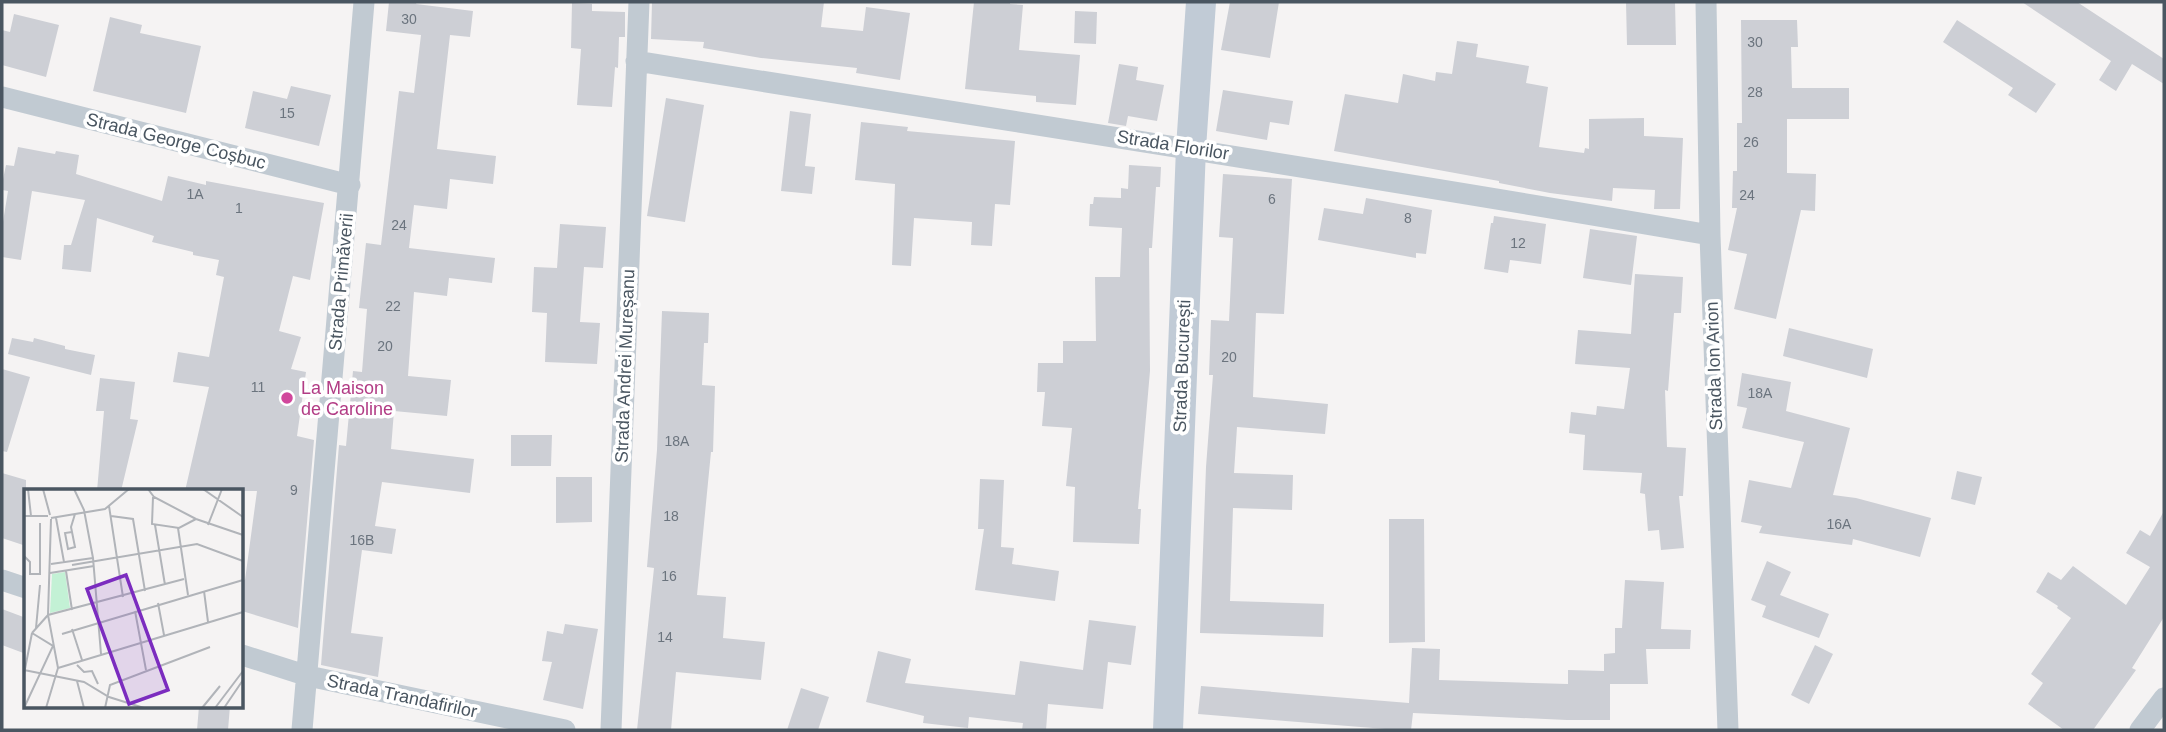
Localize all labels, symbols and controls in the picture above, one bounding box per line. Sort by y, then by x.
house number: 30 [401,11,417,27]
house number: 30 [1747,34,1763,50]
house number: 28 [1747,84,1763,100]
house number: 15 [279,105,295,121]
street label: Strada George Coșbuc [84,109,268,173]
street label: Strada Florilor [1116,126,1230,164]
house number: 26 [1743,134,1759,150]
house number: 1A [186,186,204,202]
house number: 24 [1739,187,1755,203]
house number: 6 [1268,191,1276,207]
house number: 1 [235,200,243,216]
house number: 8 [1404,210,1412,226]
street label: Strada Primăverii [325,212,357,352]
house number: 24 [391,217,407,233]
house number: 12 [1510,235,1526,251]
street label: Strada Andrei Mureșanu [612,269,638,463]
house number: 22 [385,298,401,314]
street label: Strada București [1170,299,1194,433]
street label: Strada Ion Arion [1702,301,1726,431]
house number: 20 [377,338,393,354]
house number: 20 [1221,349,1237,365]
place label: La Maison de Caroline [301,378,393,419]
house number: 11 [251,379,265,395]
house number: 18A [1748,385,1773,401]
marker: La Maison de Caroline [279,390,295,406]
house number: 18A [665,433,690,449]
house number: 9 [290,482,298,498]
inset map [24,489,243,708]
house number: 18 [663,508,679,524]
house number: 16A [1827,516,1852,532]
house number: 16B [350,532,374,548]
house number: 16 [661,568,677,584]
house number: 14 [657,629,673,645]
street label: Strada Trandafirilor [325,670,479,722]

